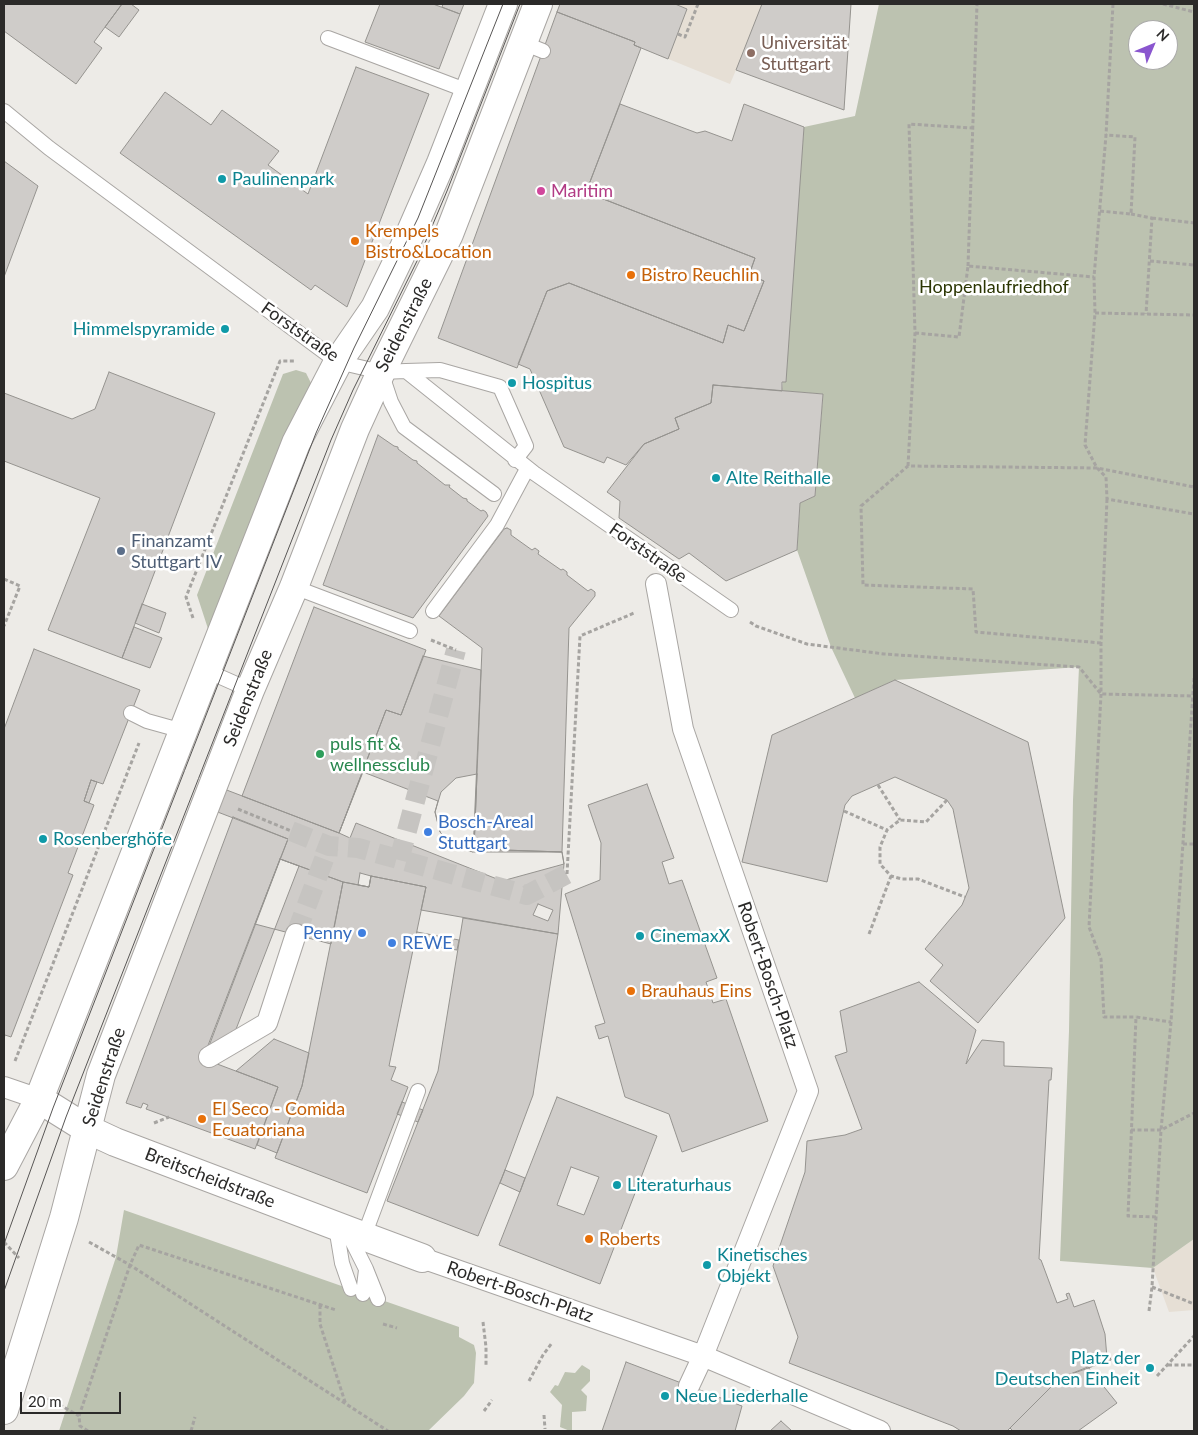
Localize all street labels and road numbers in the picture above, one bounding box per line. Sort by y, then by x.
street label: Seidenstraße [371,274,437,376]
street label: Forststraße [257,297,343,367]
street label: Forststraße [605,518,691,588]
street label: Seidenstraße [219,646,277,750]
street label: Robert-Bosch-Platz [733,899,803,1051]
street label: Seidenstraße [78,1025,130,1129]
street label: Breitscheidstraße [142,1143,278,1213]
street label: Robert-Bosch-Platz [444,1257,596,1327]

